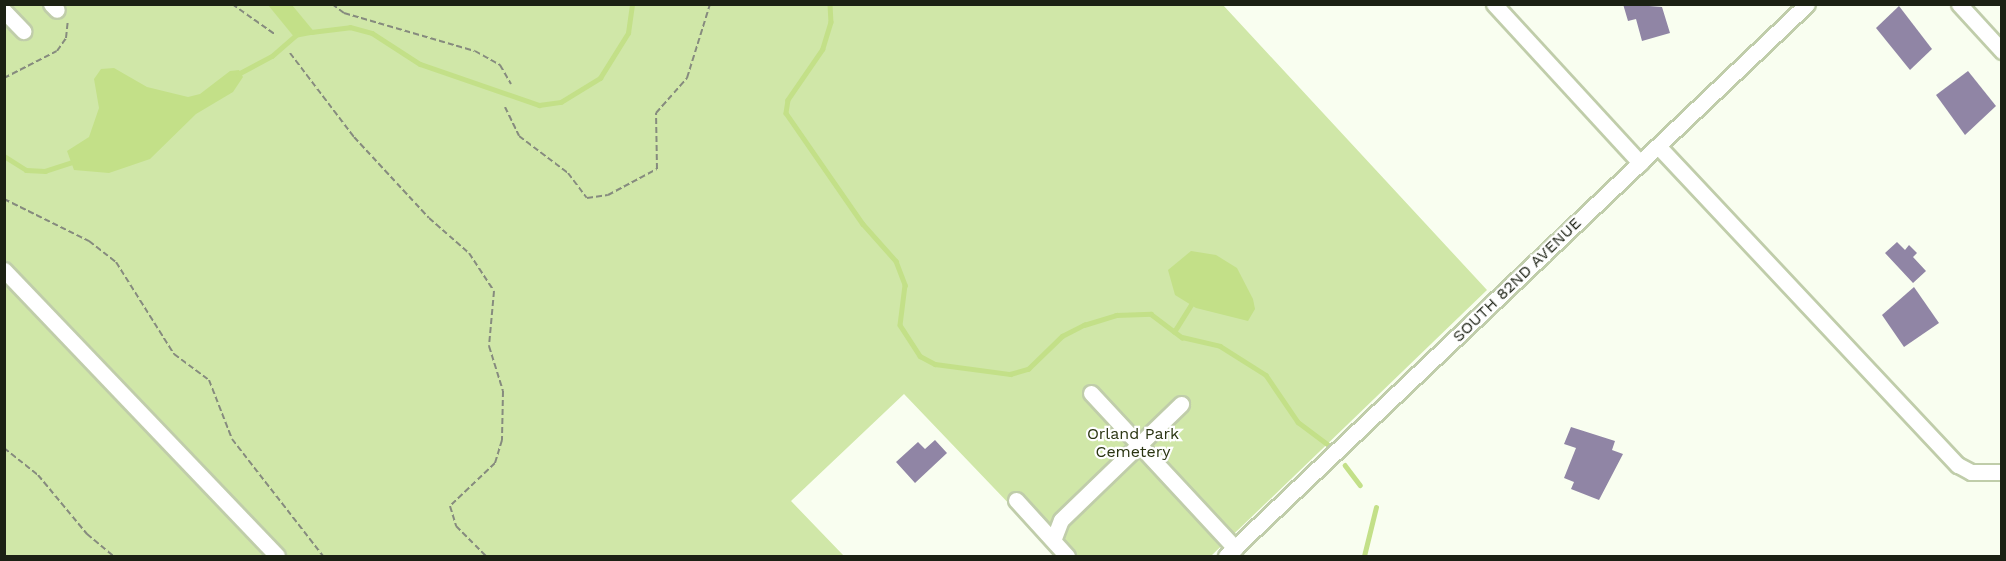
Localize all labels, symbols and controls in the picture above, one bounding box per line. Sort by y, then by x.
street label: SOUTH 82ND AVENUE [1449,213,1585,347]
park label: Orland Park Cemetery [1087,424,1179,462]

